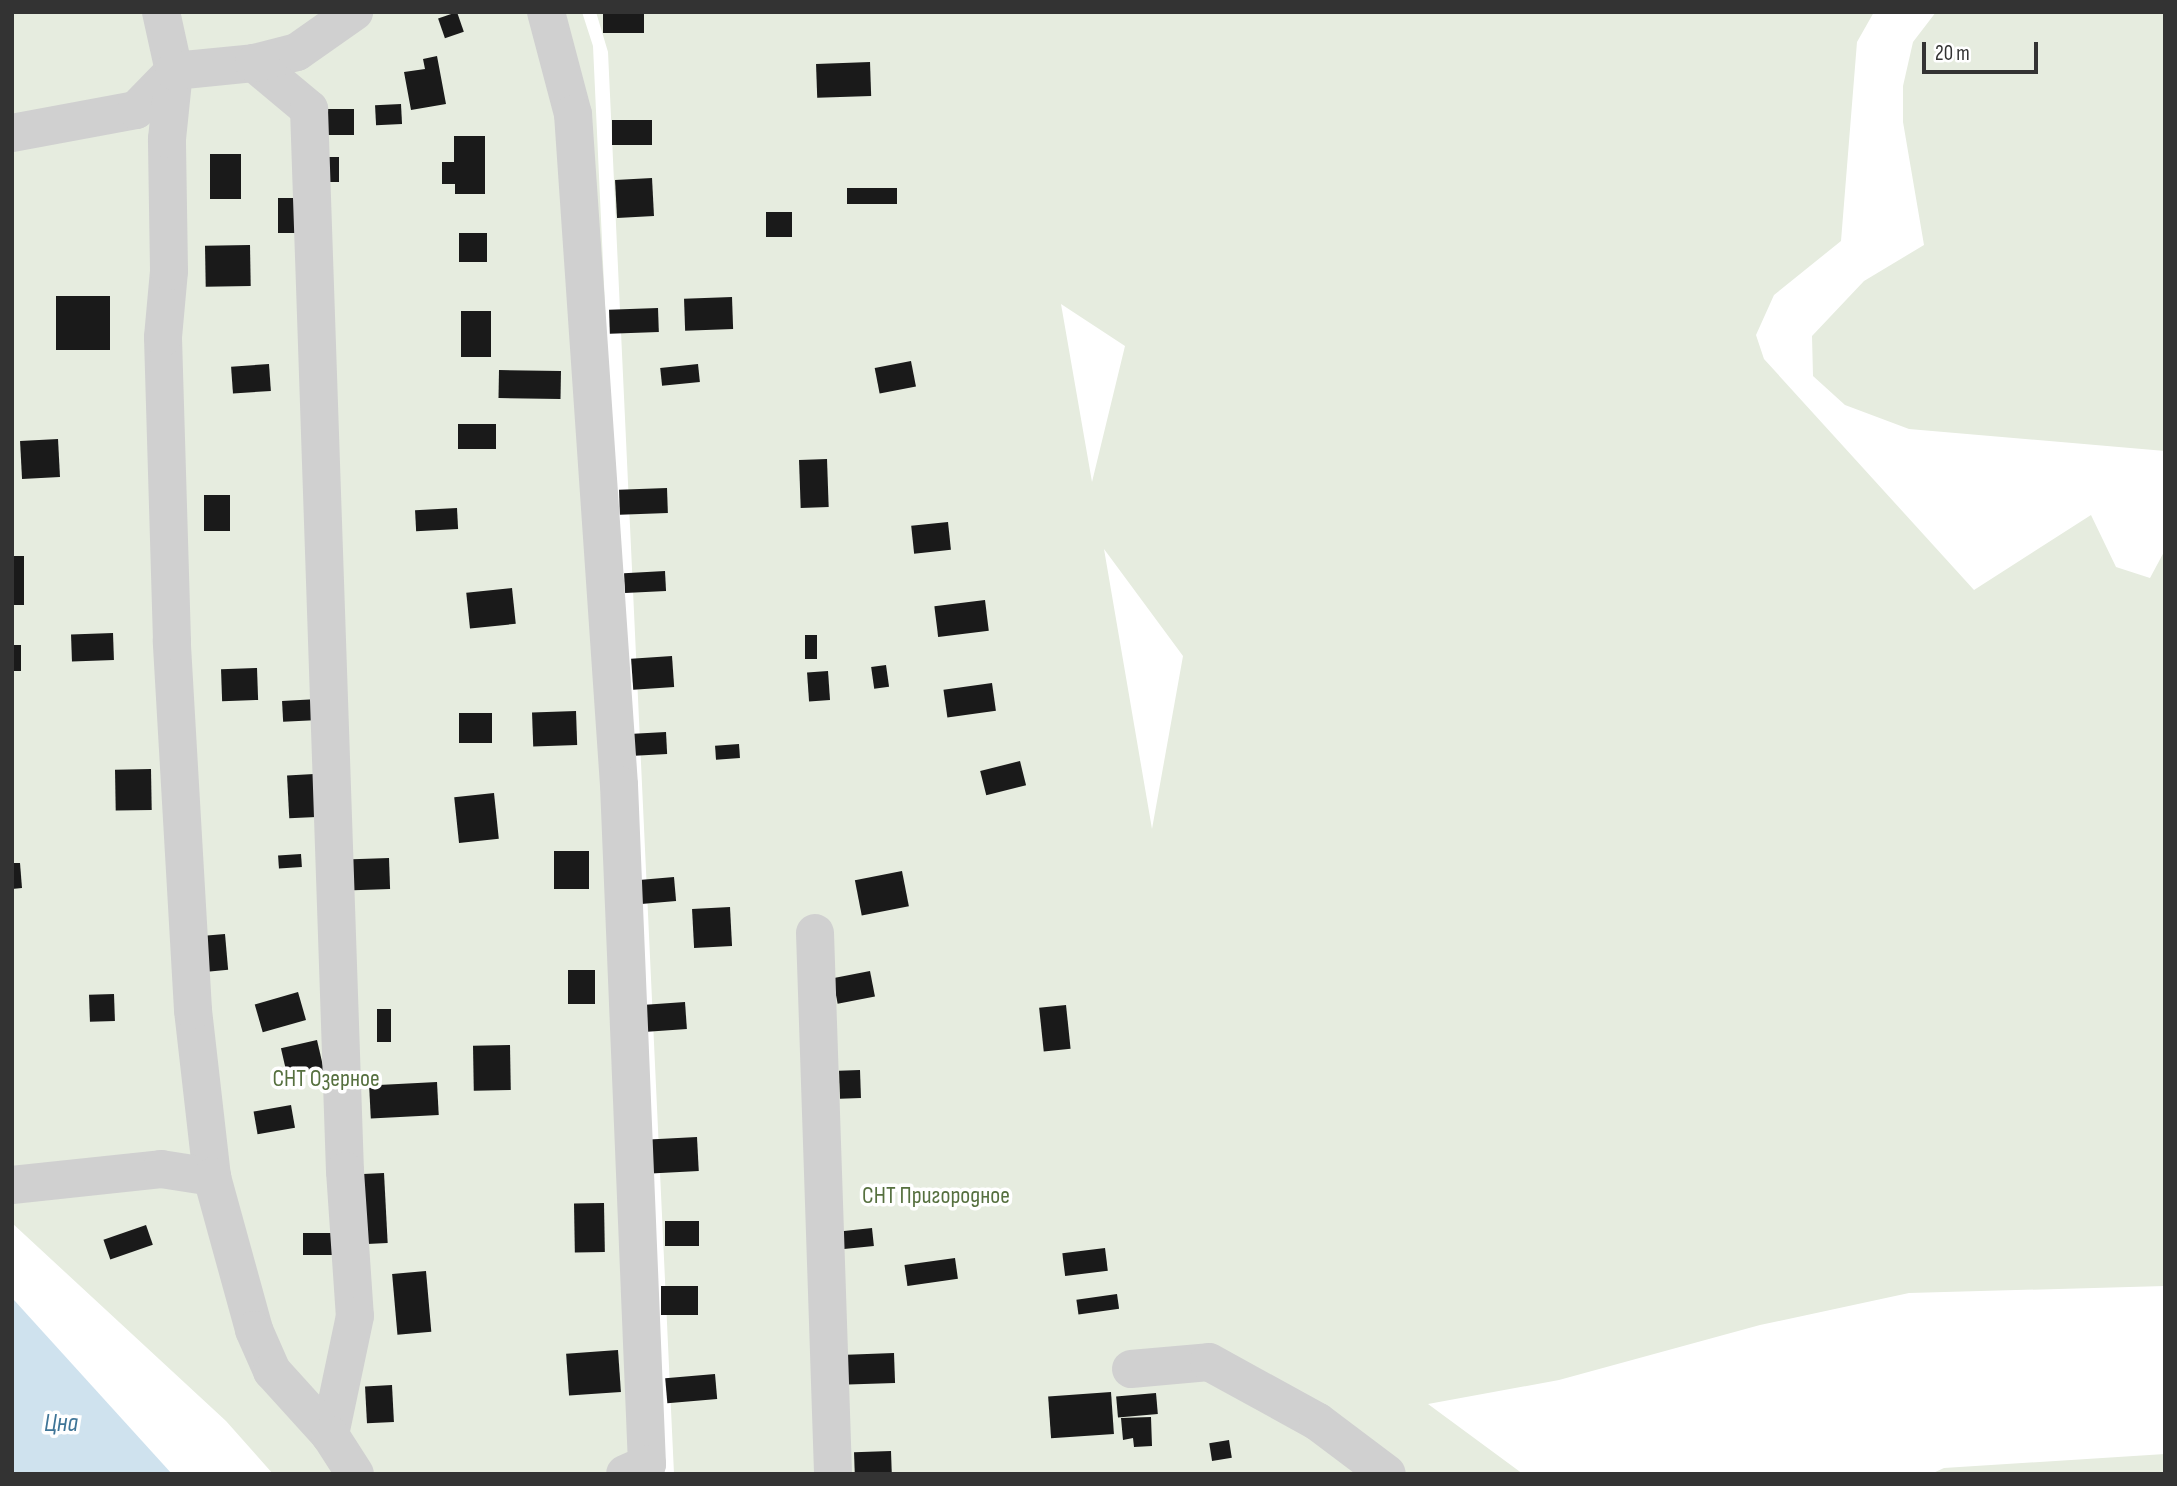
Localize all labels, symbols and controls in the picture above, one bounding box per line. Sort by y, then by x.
scale bar [1925,28,2040,72]
text: 20 m [1935,41,1970,66]
park label: СНТ Озерное [272,1065,380,1093]
park label: СНТ Пригородное [862,1182,1010,1210]
water label: Цна [44,1408,78,1440]

